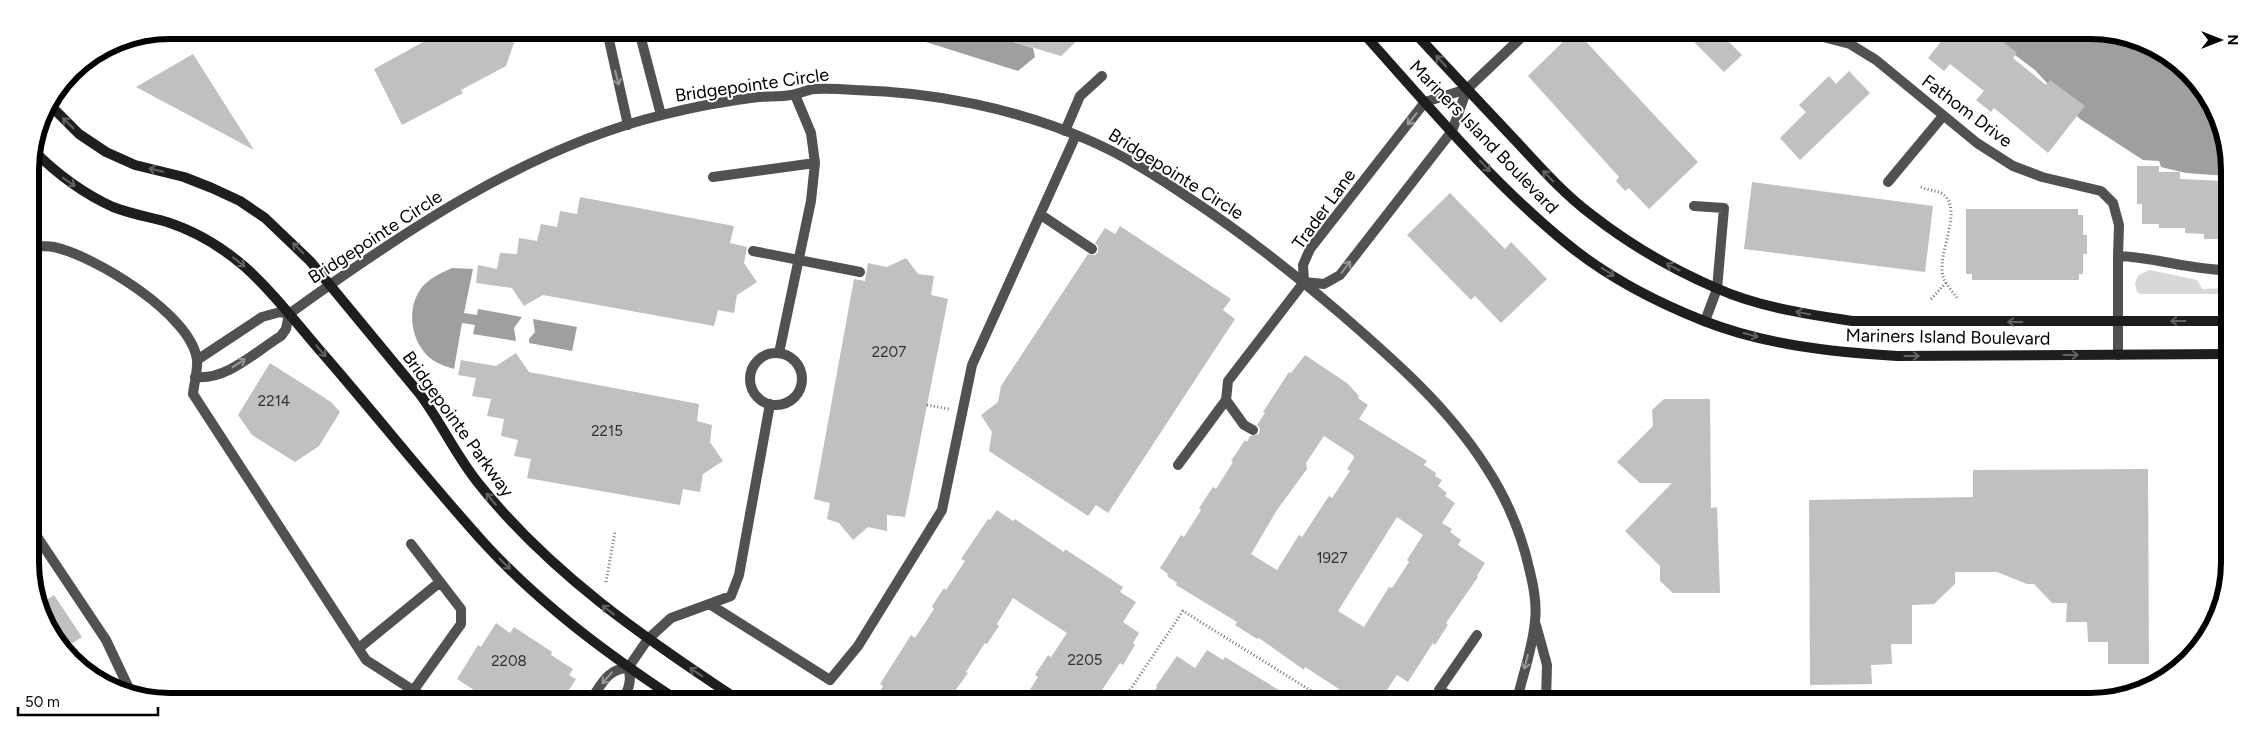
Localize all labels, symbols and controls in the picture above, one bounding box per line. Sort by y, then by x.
north arrow [2195,15,2245,65]
text: N [2224,35,2241,45]
one-way arrow [1435,55,1447,68]
street label: Mariners Island Boulevard [1405,56,1563,218]
street label: Bridgepointe Circle [674,63,831,107]
one-way arrow [613,70,622,86]
street label: Fathom Drive [1917,70,2017,152]
one-way arrow [1406,113,1417,126]
one-way arrow [61,117,74,129]
street label: Bridgepointe Circle [1104,124,1248,225]
one-way arrow [1479,160,1492,172]
one-way arrow [149,165,165,174]
street label: Trader Lane [1288,165,1361,253]
one-way arrow [1542,169,1554,182]
one-way arrow [62,177,76,187]
street label: Bridgepointe Circle [304,185,446,289]
one-way arrow [292,242,304,254]
one-way arrow [232,257,245,268]
one-way arrow [1341,261,1352,274]
one-way arrow [1666,262,1681,271]
one-way arrow [1601,267,1615,277]
one-way arrow [1796,308,1812,318]
one-way arrow [2170,316,2186,326]
one-way arrow [2008,317,2024,327]
street label: Mariners Island Boulevard [1845,324,2051,350]
one-way arrow [1743,331,1759,340]
house number: 2207 [872,343,906,361]
one-way arrow [315,345,327,358]
street label: Bridgepointe Parkway [398,347,519,502]
one-way arrow [2062,350,2079,360]
one-way arrow [1904,351,1920,361]
one-way arrow [232,358,246,368]
house number: 2214 [258,392,290,410]
house number: 2215 [591,422,623,440]
one-way arrow [485,492,496,505]
house number: 1927 [1316,549,1348,567]
one-way arrow [499,558,511,571]
one-way arrow [602,605,615,616]
house number: 2205 [1067,651,1103,669]
house number: 2208 [491,652,527,670]
one-way arrow [1521,653,1530,669]
one-way arrow [690,667,704,677]
one-way arrow [601,671,612,684]
scale bar [18,684,158,716]
text: 50 m [25,693,60,711]

